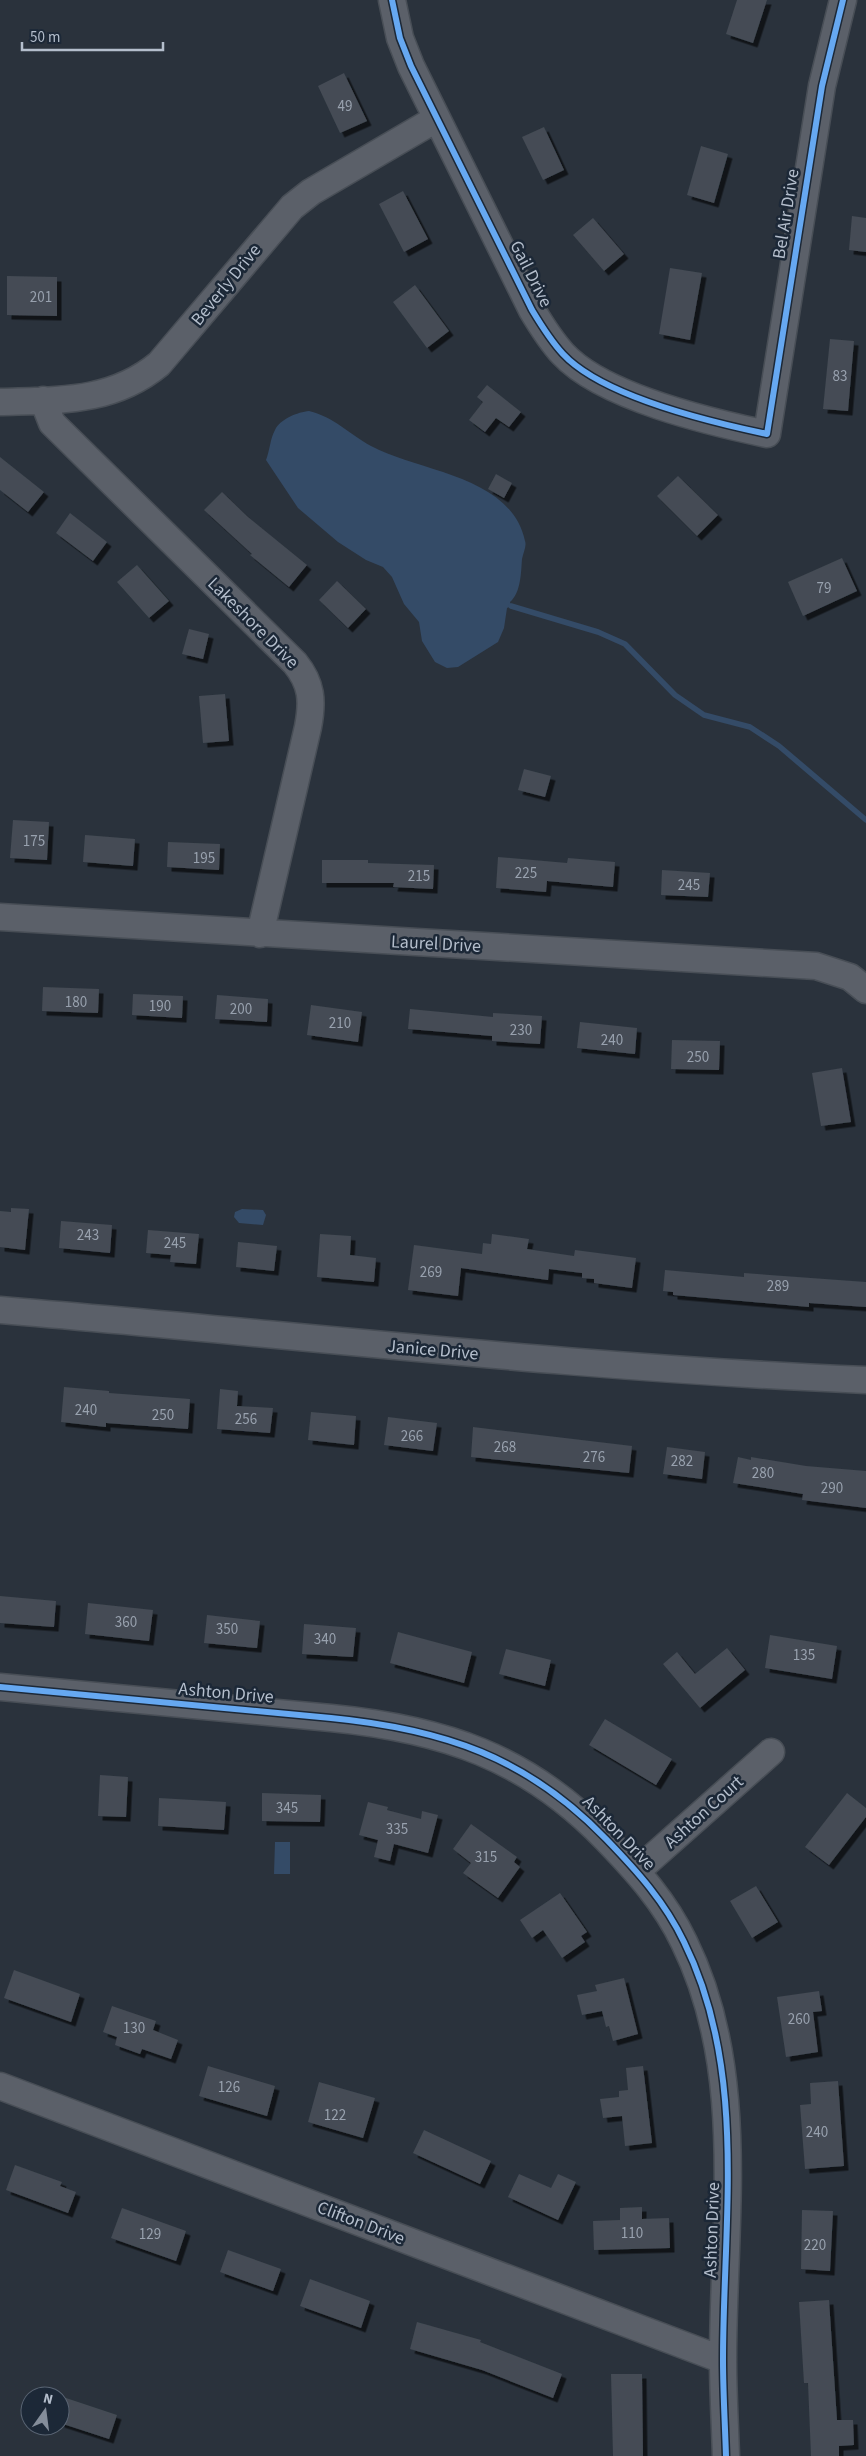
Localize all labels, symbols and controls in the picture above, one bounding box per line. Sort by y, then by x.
scale bar [22,20,164,52]
text: 50 m [30,27,60,48]
house number: 49 [338,96,352,117]
street label: Bel Air Drive [767,167,805,261]
street label: Gail Drive [504,236,558,312]
street label: Beverly Drive [185,239,267,331]
house number: 201 [30,287,52,308]
house number: 83 [833,366,847,387]
street label: Lakeshore Drive [202,572,304,674]
house number: 79 [817,578,831,599]
house number: 175 [23,831,45,852]
house number: 195 [193,848,215,869]
house number: 225 [515,863,537,884]
house number: 215 [408,866,430,887]
house number: 245 [678,875,700,896]
street label: Laurel Drive [391,929,482,959]
house number: 180 [65,992,87,1013]
house number: 190 [149,996,171,1017]
house number: 200 [230,999,252,1020]
house number: 210 [329,1013,351,1034]
house number: 230 [510,1020,532,1041]
house number: 240 [601,1030,623,1051]
house number: 250 [687,1047,709,1068]
house number: 243 [77,1225,99,1246]
house number: 245 [164,1233,186,1254]
house number: 269 [420,1262,442,1283]
house number: 289 [767,1276,789,1297]
street label: Janice Drive [386,1334,480,1366]
house number: 240 [75,1400,97,1421]
house number: 250 [152,1405,174,1426]
house number: 256 [235,1409,257,1430]
house number: 266 [401,1426,423,1447]
house number: 268 [494,1437,516,1458]
house number: 276 [583,1447,605,1468]
house number: 282 [671,1451,693,1472]
house number: 280 [752,1463,774,1484]
house number: 290 [821,1478,843,1499]
house number: 360 [115,1612,137,1633]
house number: 350 [216,1619,238,1640]
house number: 340 [314,1629,336,1650]
house number: 135 [793,1645,815,1666]
street label: Ashton Drive [177,1676,275,1710]
street label: Ashton Court [659,1770,749,1854]
street label: Ashton Drive [577,1790,661,1876]
house number: 345 [276,1798,298,1819]
house number: 335 [386,1819,408,1840]
house number: 315 [475,1847,497,1868]
house number: 260 [788,2009,810,2030]
house number: 130 [123,2018,145,2039]
house number: 126 [218,2077,240,2098]
house number: 122 [324,2105,346,2126]
house number: 240 [806,2122,828,2143]
street label: Ashton Drive [698,2182,726,2278]
street label: Clifton Drive [314,2195,408,2251]
house number: 110 [621,2223,643,2244]
house number: 129 [139,2224,161,2245]
house number: 220 [804,2235,826,2256]
north arrow [20,2386,70,2436]
text: N [41,2389,55,2410]

